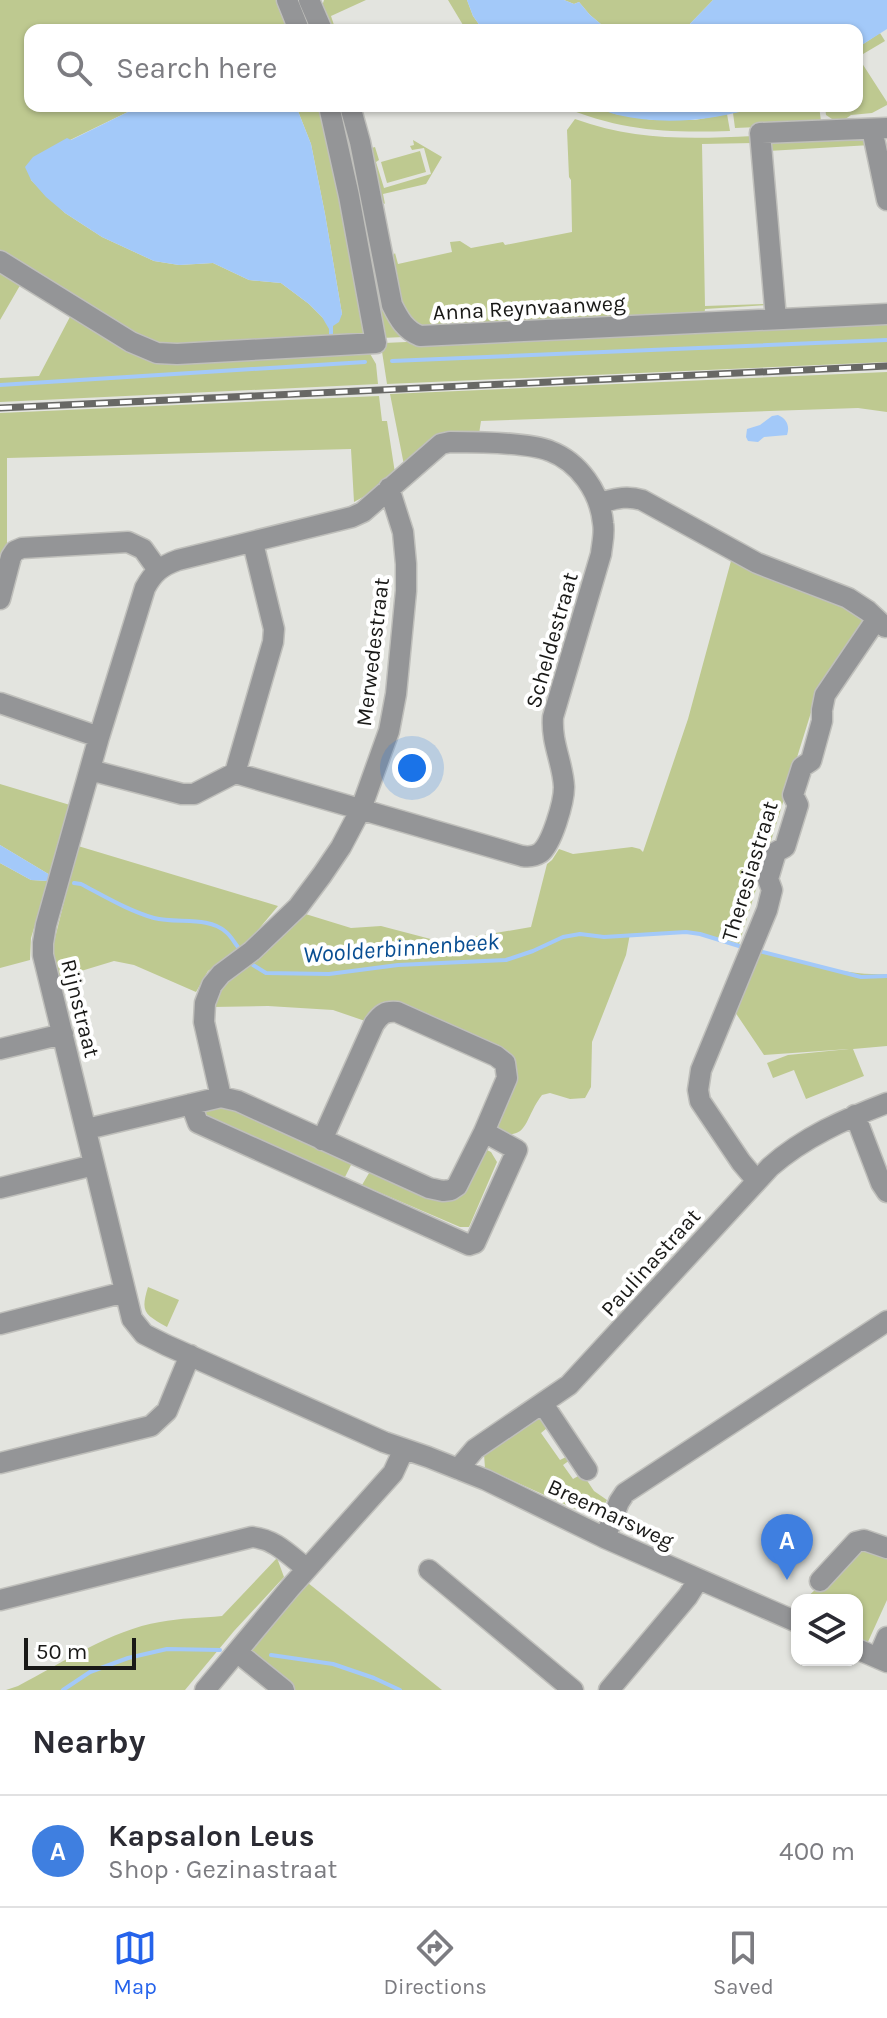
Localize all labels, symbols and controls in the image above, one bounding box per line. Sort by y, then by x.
search box [24,24,863,112]
icon: search [52,46,96,90]
text: Search here [116,50,277,86]
street label: Anna Reynvaanweg [432,290,627,326]
street label: Scheldestraat [520,569,584,711]
street label: Merwedestraat [351,576,395,728]
your location [392,748,432,788]
street label: Theresiastraat [716,798,784,945]
water label: Woolderbinnenbeek [302,927,501,969]
street label: Rijnstraat [55,956,105,1060]
street label: Paulinastraat [596,1203,706,1322]
street label: Breemarsweg [543,1473,678,1555]
pin: A [761,1514,813,1580]
map controls [791,1594,863,1666]
button: layers [791,1594,863,1666]
scale bar [24,1634,136,1670]
text: 50 m [36,1639,87,1665]
text: Nearby [32,1722,146,1762]
text: Kapsalon Leus [108,1818,315,1854]
text: A [50,1836,66,1867]
text: 400 m [779,1836,855,1867]
text: Shop · Gezinastraat [108,1854,337,1885]
tab: Map [113,1926,157,2000]
tab: Directions [383,1926,487,2000]
tab: Saved [713,1926,774,2000]

